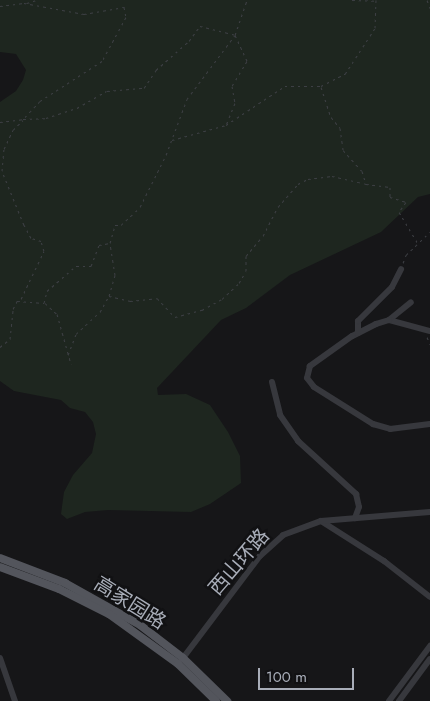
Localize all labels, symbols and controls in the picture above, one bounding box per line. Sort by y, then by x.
street label: 西山环路 [204,524,274,600]
street label: 高家园路 [90,572,170,634]
scale bar [260,658,356,690]
text: 100 m [266,666,307,688]

